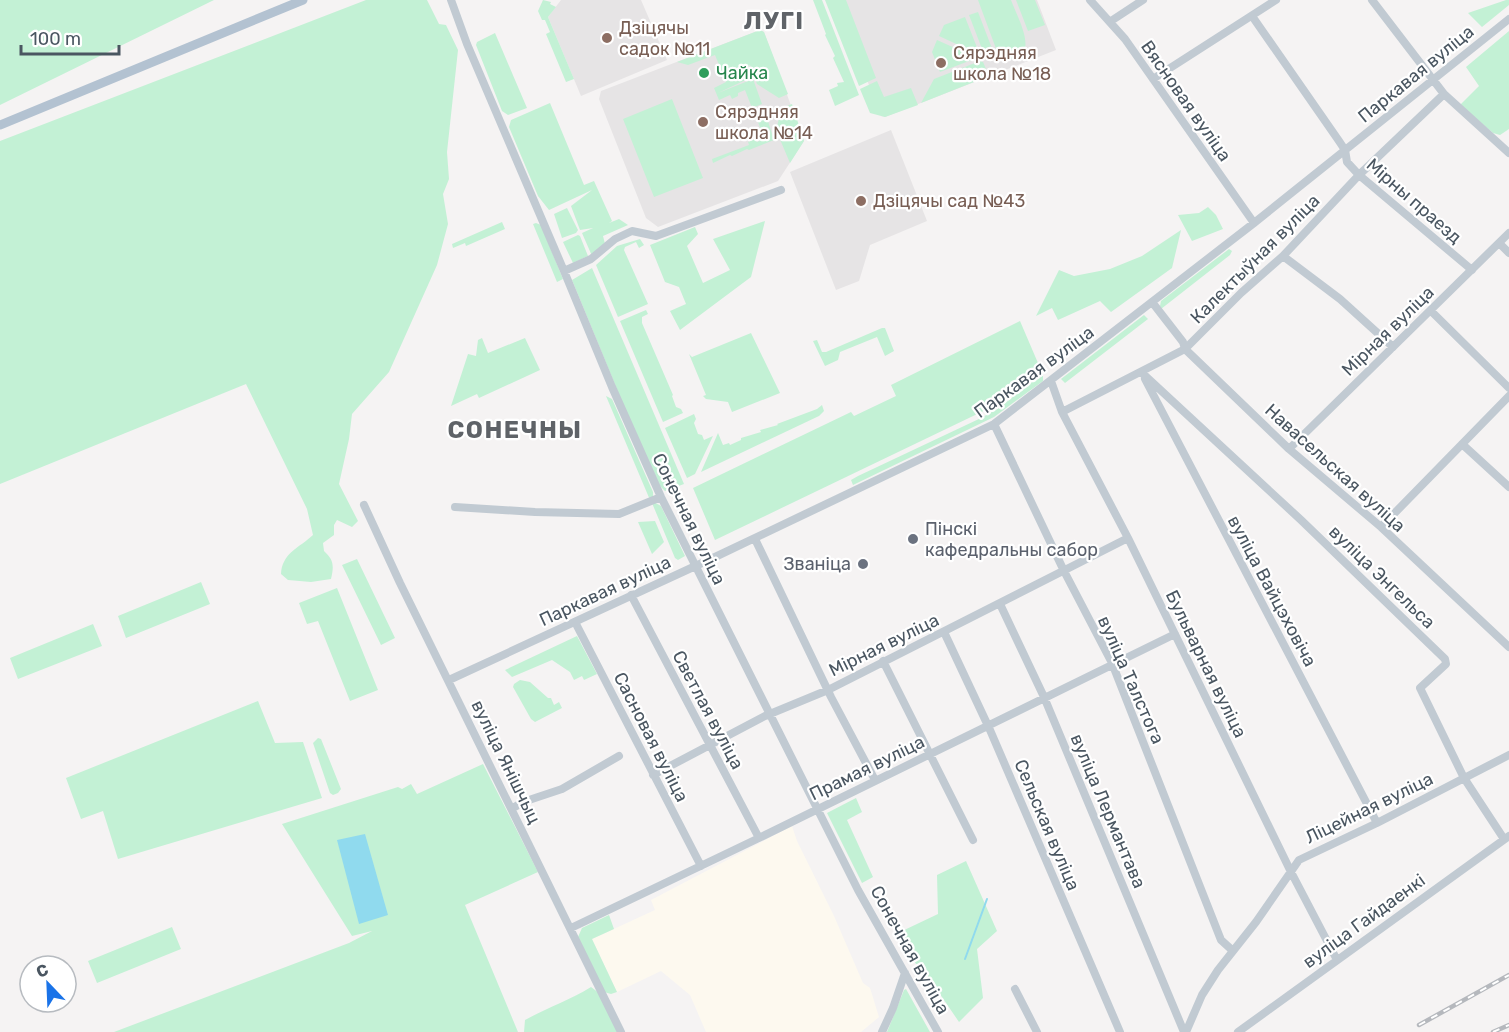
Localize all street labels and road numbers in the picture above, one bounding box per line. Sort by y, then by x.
street label: Паркавая вуліца [1354,21,1478,127]
street label: Вясновая вуліца [1136,36,1236,166]
street label: Мірны праезд [1362,154,1466,248]
street label: Калектыўная вуліца [1186,190,1324,328]
street label: Мірная вуліца [1337,281,1439,381]
street label: Паркавая вуліца [970,321,1098,423]
street label: Навасельская вуліца [1260,399,1410,537]
street label: Сонечная вуліца [648,450,730,588]
street label: вуліца Вайцэховіча [1223,512,1321,670]
street label: вуліца Энгельса [1324,521,1440,633]
street label: Паркавая вуліца [536,551,674,631]
street label: Бульварная вуліца [1161,587,1251,741]
street label: Мірная вуліца [825,609,943,681]
street label: вуліца Талстога [1093,613,1169,747]
street label: Светлая вуліца [667,647,749,773]
street label: Сасновая вуліца [609,668,693,806]
street label: вуліца Янішчыц [467,697,545,827]
street label: Прамая вуліца [806,731,928,805]
street label: вуліца Лермантава [1066,731,1150,891]
street label: Сельская вуліца [1009,756,1085,894]
street label: Ліцейная вуліца [1301,768,1437,848]
street label: вуліца Гайдаенкі [1299,869,1429,973]
street label: Сонечная вуліца [866,882,954,1018]

